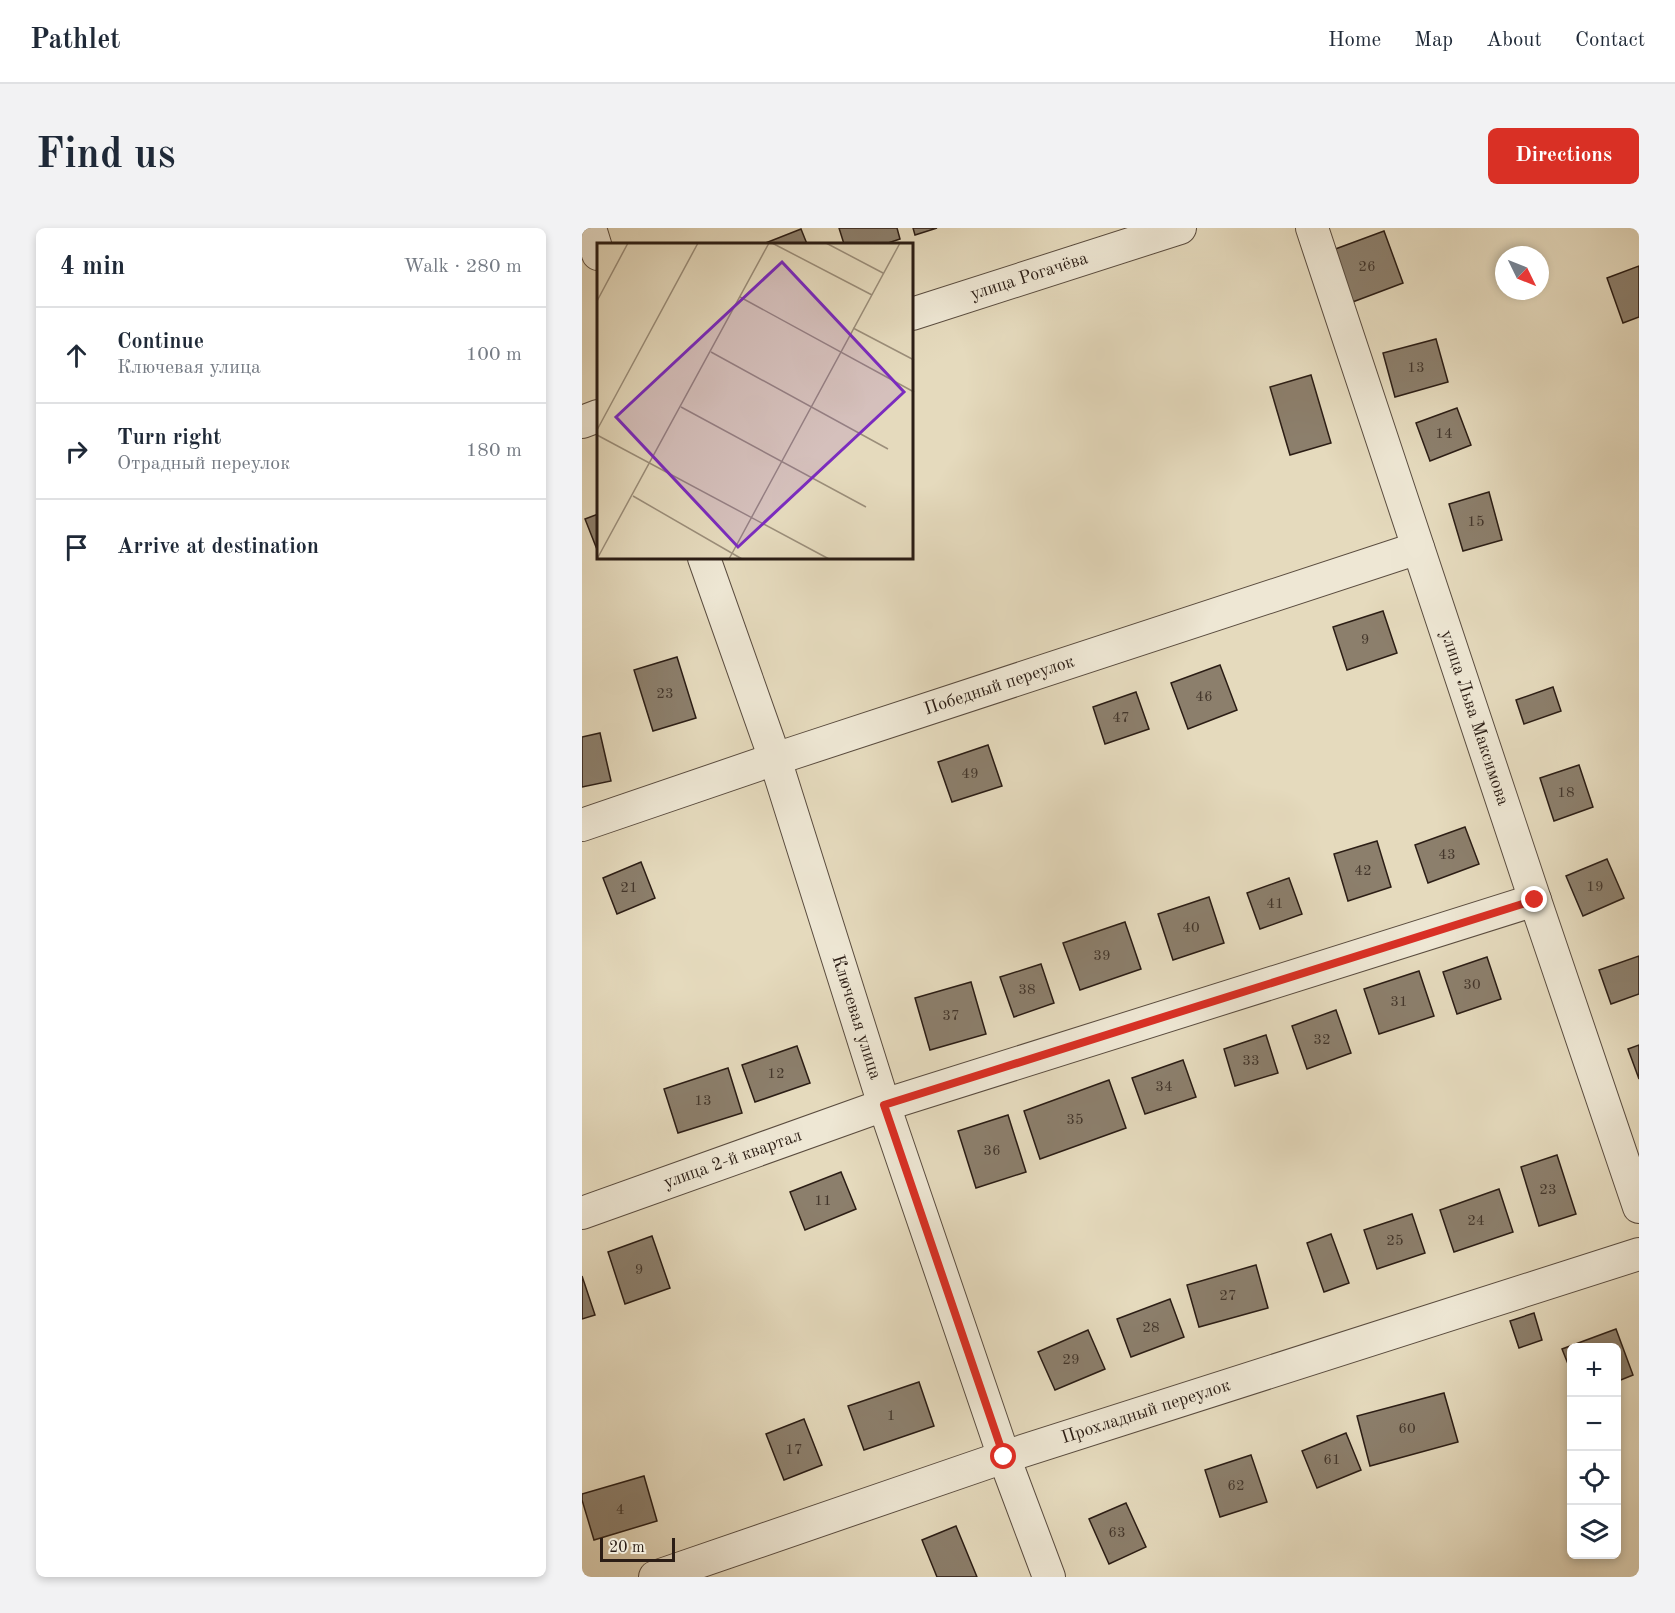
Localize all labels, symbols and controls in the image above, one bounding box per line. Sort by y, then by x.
text: Pathlet [30,27,121,55]
text: Home [1328,30,1381,51]
text: Map [1414,30,1453,51]
text: About [1486,30,1542,51]
text: Contact [1575,30,1645,51]
button: Directions [1488,128,1639,184]
text: Find us [36,135,175,177]
inset map [597,243,914,560]
north arrow [1495,246,1549,300]
street label: улица Рогачёва [968,249,1090,304]
text: 4 min [60,254,125,280]
text: Walk · 280 m [403,257,522,277]
house number: 26 [1358,260,1376,275]
text: Continue [117,331,204,353]
icon: ahead [60,339,93,372]
text: 100 m [466,345,522,365]
text: Ключевая улица [117,358,261,378]
house number: 13 [1407,361,1425,376]
text: Turn right [117,427,221,449]
house number: 14 [1435,427,1453,442]
icon: right [60,435,93,468]
text: 180 m [466,441,522,461]
text: Отрадный переулок [117,454,290,474]
house number: 15 [1467,515,1485,530]
icon: arrive [60,531,93,564]
text: Arrive at destination [117,536,319,558]
street label: улица Льва Максимова [1437,628,1512,808]
house number: 9 [1361,633,1369,648]
street label: Победный переулок [922,652,1077,718]
house number: 23 [656,687,674,702]
house number: 46 [1195,690,1213,705]
house number: 47 [1112,711,1130,726]
house number: 49 [961,767,979,782]
house number: 18 [1557,786,1575,801]
house number: 43 [1438,848,1456,863]
house number: 42 [1354,864,1372,879]
house number: 19 [1586,880,1604,895]
house number: 21 [620,881,638,896]
route end [1521,886,1547,912]
house number: 41 [1266,897,1284,912]
house number: 40 [1182,921,1200,936]
house number: 39 [1093,949,1111,964]
street label: Ключевая улица [828,953,884,1082]
house number: 30 [1463,978,1481,993]
house number: 38 [1018,983,1036,998]
house number: 31 [1390,995,1408,1010]
house number: 37 [942,1009,960,1024]
house number: 32 [1313,1033,1331,1048]
house number: 33 [1242,1054,1260,1069]
house number: 12 [767,1067,785,1082]
house number: 34 [1155,1080,1173,1095]
house number: 13 [694,1094,712,1109]
house number: 35 [1066,1113,1084,1128]
street label: улица 2-й квартал [661,1126,804,1192]
house number: 36 [983,1144,1001,1159]
house number: 23 [1539,1183,1557,1198]
house number: 11 [814,1194,832,1209]
house number: 24 [1467,1214,1485,1229]
house number: 25 [1386,1234,1404,1249]
house number: 9 [635,1263,643,1278]
house number: 27 [1219,1289,1237,1304]
house number: 28 [1142,1321,1160,1336]
map controls [1567,1343,1621,1559]
button: + [1567,1343,1621,1397]
house number: 29 [1062,1353,1080,1368]
street label: Прохладный переулок [1059,1376,1232,1447]
button: − [1567,1397,1621,1451]
house number: 1 [887,1409,895,1424]
house number: 60 [1398,1422,1416,1437]
house number: 17 [785,1443,803,1458]
route start [990,1443,1016,1469]
button: locate [1567,1451,1621,1505]
house number: 61 [1323,1453,1341,1468]
house number: 62 [1227,1479,1245,1494]
house number: 4 [616,1503,624,1518]
button: layers [1567,1505,1621,1559]
house number: 63 [1108,1526,1126,1541]
scale bar [600,1535,675,1562]
text: 20 m [609,1540,645,1556]

